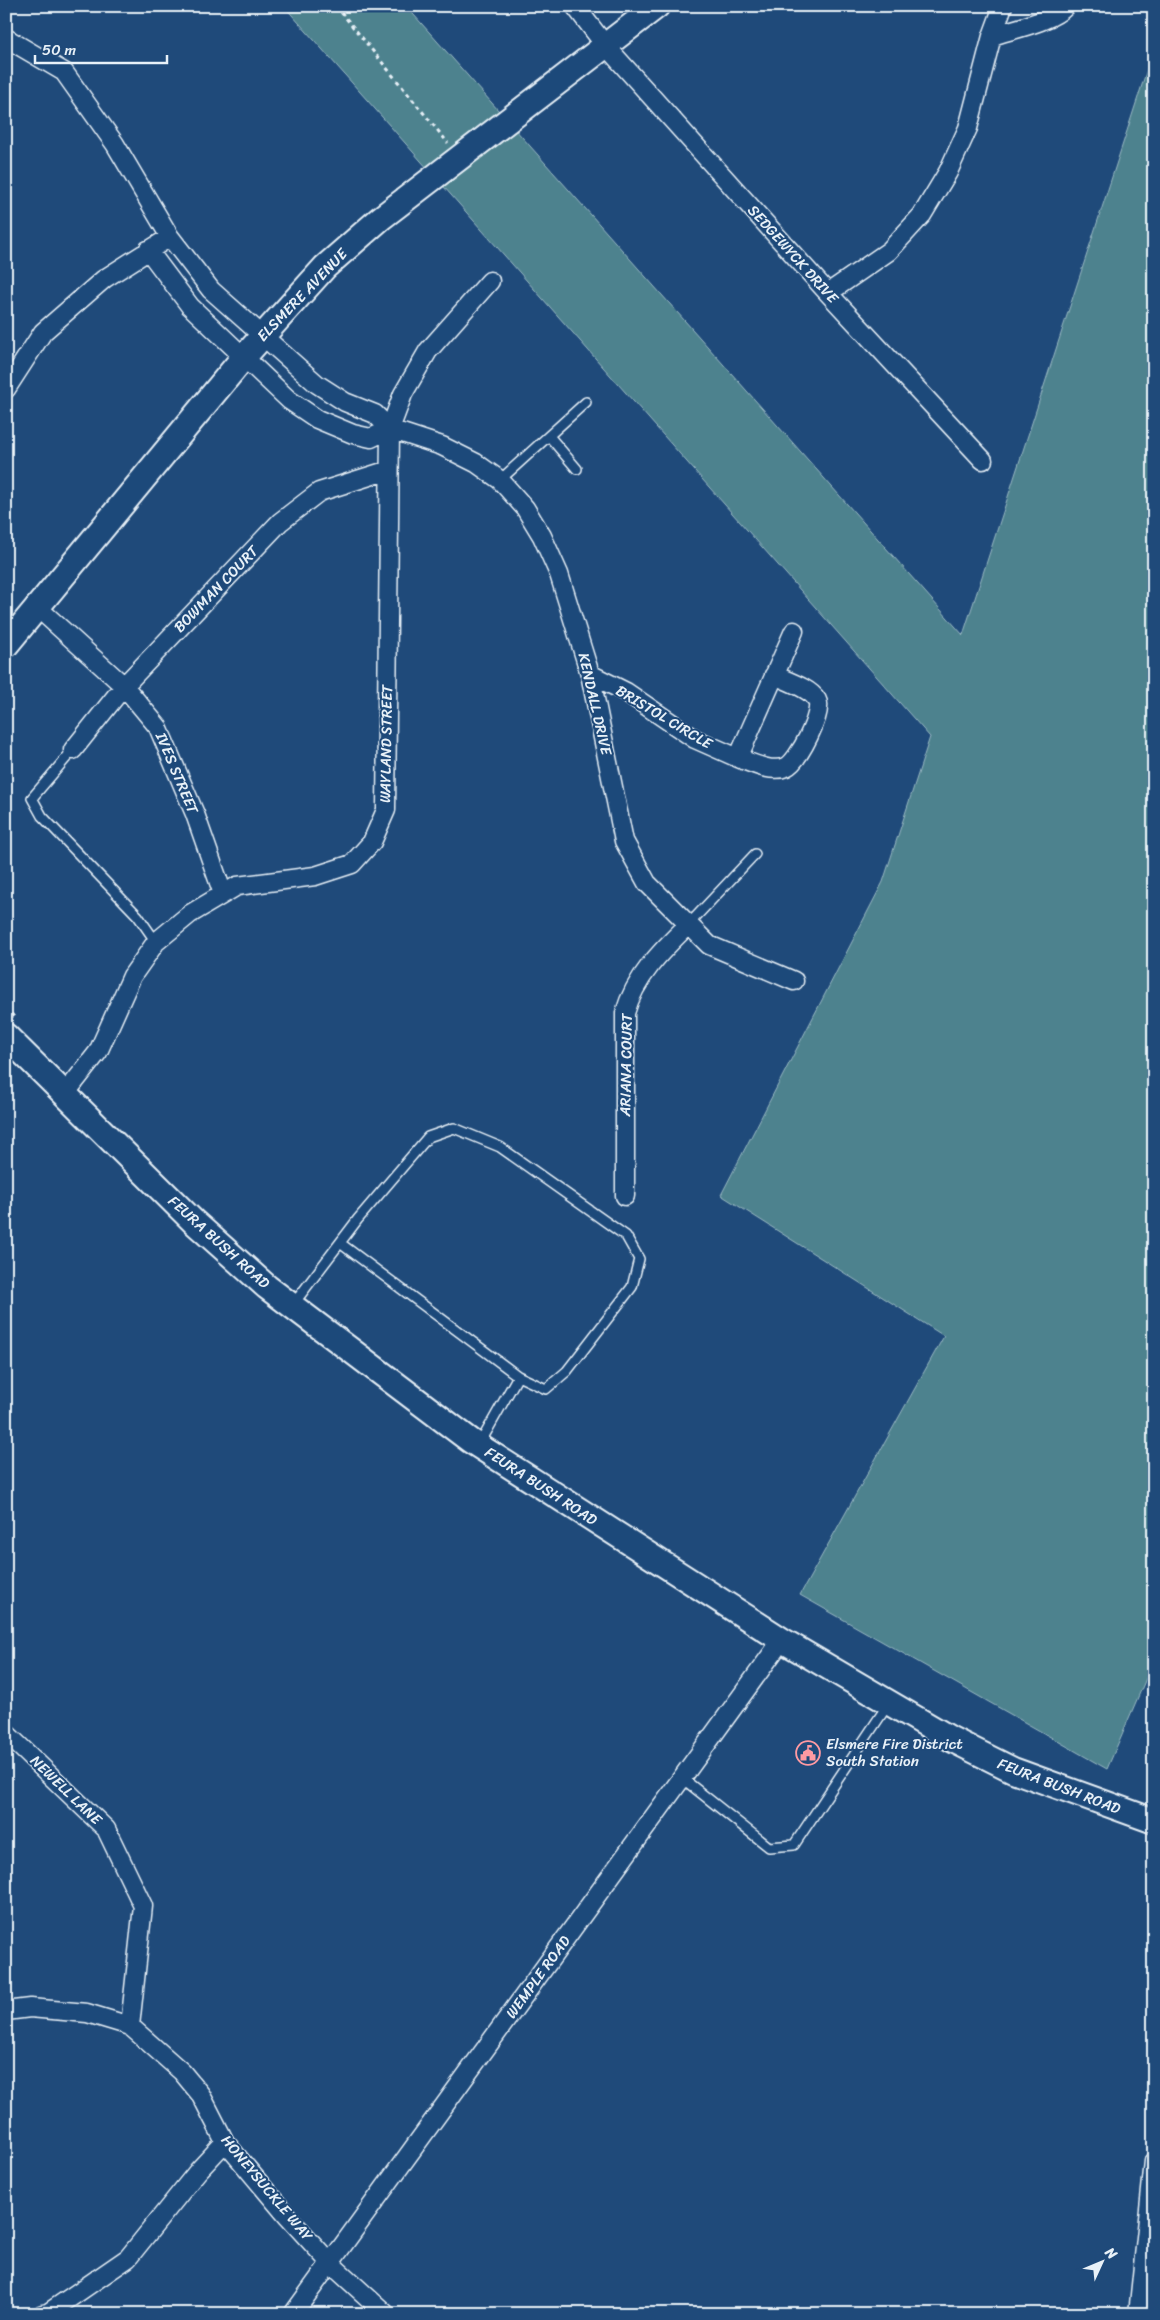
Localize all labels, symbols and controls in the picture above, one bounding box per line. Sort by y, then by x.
scale bar [35,32,168,64]
text: 50 m [42,37,77,63]
street label: SEDGEWYCK DRIVE [741,198,846,311]
street label: ELSMERE AVENUE [250,241,355,348]
street label: BOWMAN COURT [167,538,266,639]
street label: KENDALL DRIVE [571,650,620,759]
street label: BRISTOL CIRCLE [611,678,719,757]
street label: WAYLAND STREET [372,683,400,803]
street label: IVES STREET [148,727,206,819]
street label: ARIANA COURT [612,1012,640,1118]
street label: FEURA BUSH ROAD [162,1189,276,1295]
street label: FEURA BUSH ROAD [479,1440,603,1532]
place label: Elsmere Fire District South Station [826,1731,963,1774]
public building icon: Elsmere Fire District South Station [795,1740,821,1766]
street label: NEWELL LANE [24,1749,109,1833]
street label: FEURA BUSH ROAD [994,1751,1124,1821]
street label: WEMPLE ROAD [499,1930,577,2024]
street label: HONEYSUCKLE WAY [214,2129,320,2248]
north arrow [1078,2238,1128,2288]
text: N [1098,2240,1124,2266]

